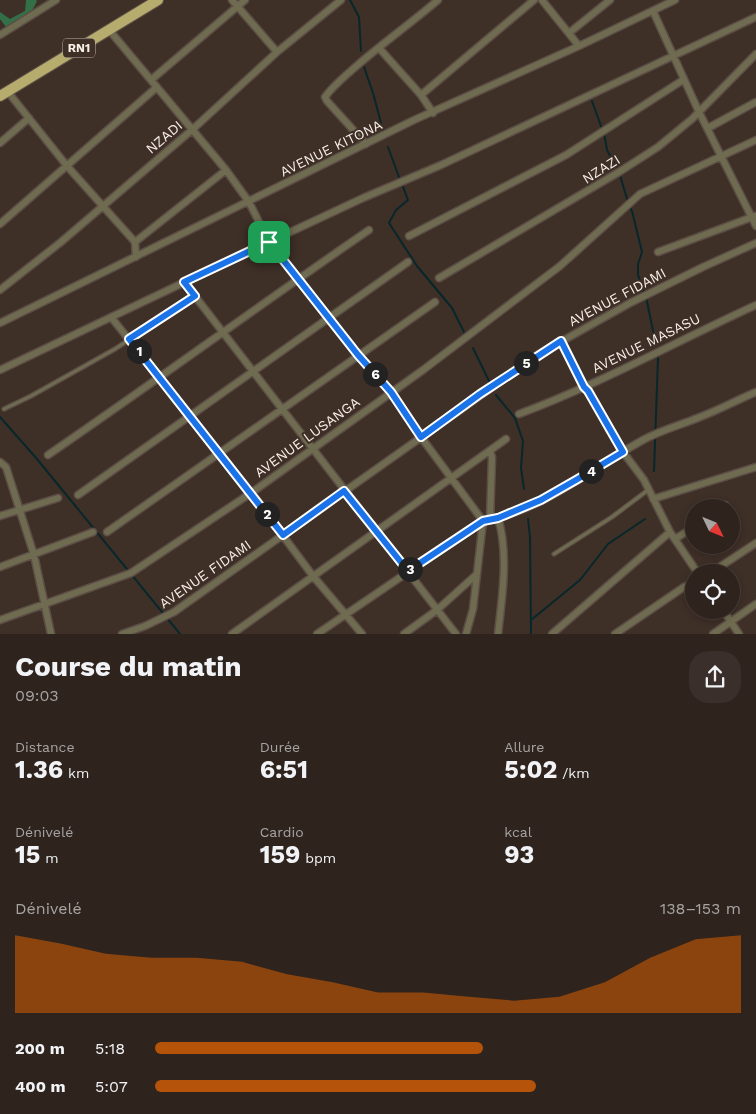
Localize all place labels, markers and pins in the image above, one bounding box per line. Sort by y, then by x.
pin [248,221,290,263]
pin: 1 [126,338,152,364]
pin: 5 [514,350,538,376]
pin: 6 [362,362,388,386]
pin: 4 [578,458,604,484]
pin: 2 [254,502,280,526]
pin: 3 [398,556,422,582]

